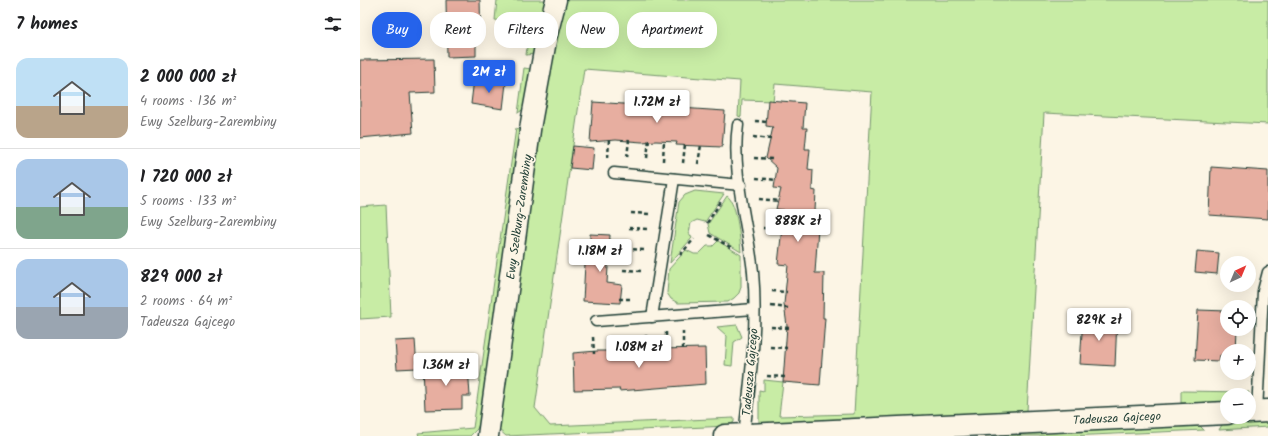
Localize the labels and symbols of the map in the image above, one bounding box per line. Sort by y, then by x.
pin: 2M zł [461,60,517,94]
pin: 1.72M zł [616,90,698,124]
street label: Ewy Szelburg-Zarembiny [501,153,538,281]
pin: 888K zł [761,209,835,243]
pin: 1.18M zł [559,239,641,273]
north arrow [1220,256,1256,292]
pin: 829K zł [1062,308,1136,342]
street label: Tadeusza Gajcego [737,327,764,417]
pin: 1.08M zł [598,335,680,369]
pin: 1.36M zł [405,353,487,387]
street label: Tadeusza Gajcego [1073,407,1161,430]

